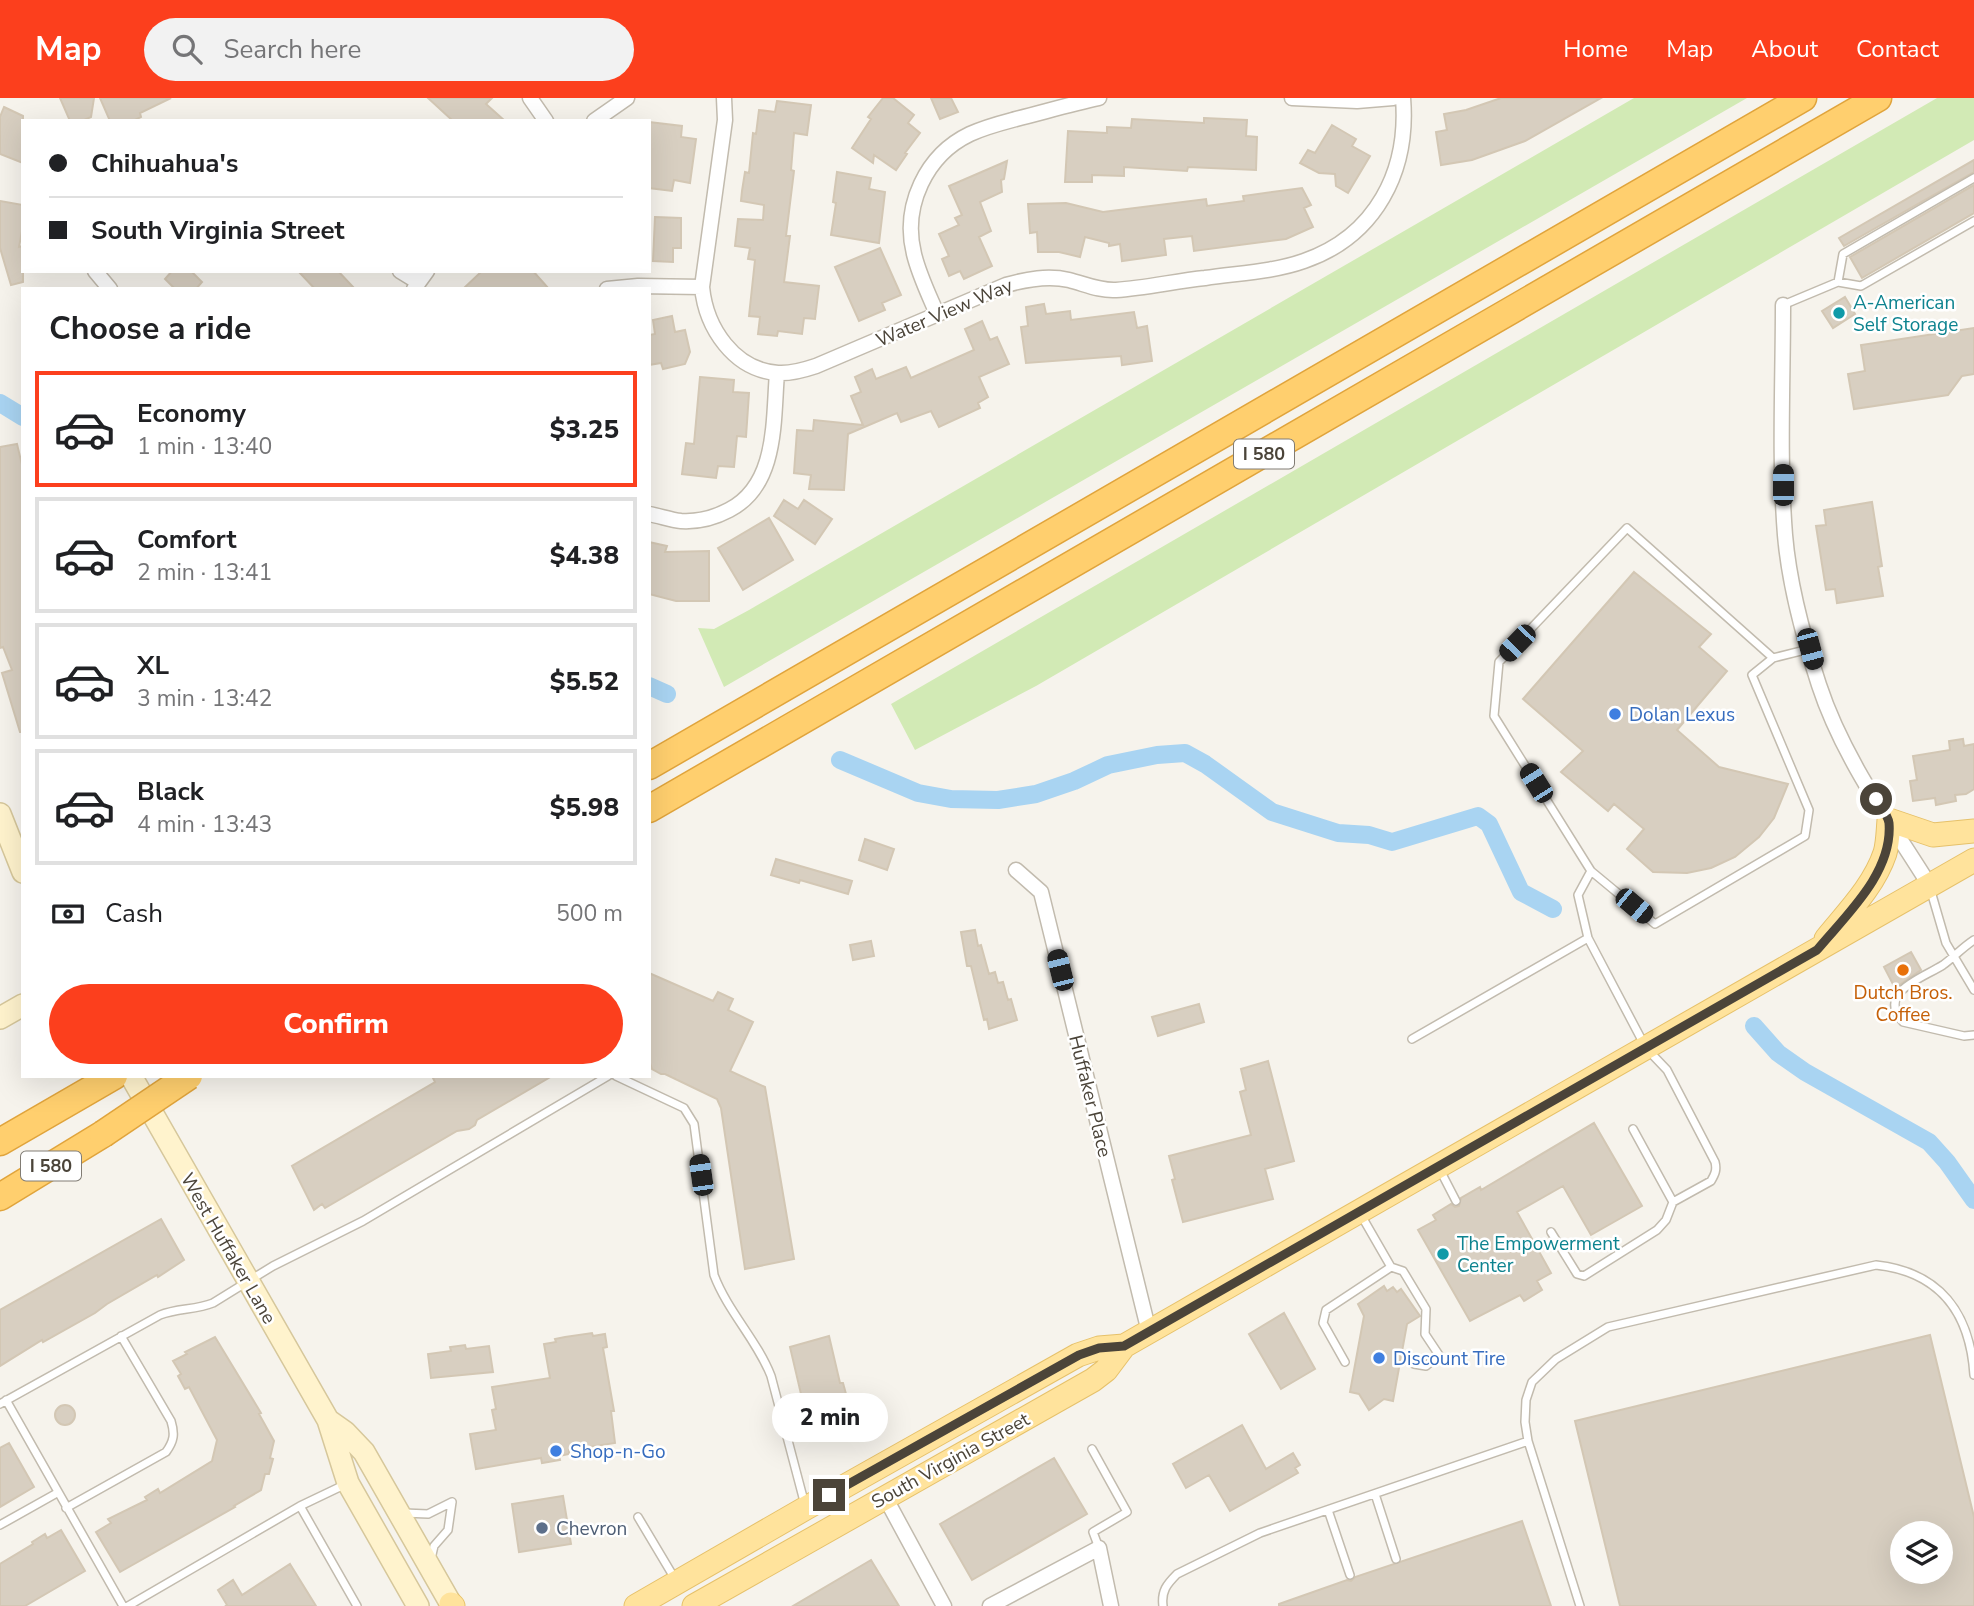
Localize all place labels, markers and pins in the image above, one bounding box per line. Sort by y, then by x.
place label: A-American Self Storage [1853,290,1958,338]
marker: A-American Self Storage [1831,305,1847,321]
place label: Dolan Lexus [1629,702,1735,728]
marker: Dolan Lexus [1607,706,1623,722]
marker: Dutch Bros. Coffee [1895,962,1911,978]
place label: Dutch Bros. Coffee [1853,980,1953,1028]
place label: The Empowerment Center [1457,1231,1620,1279]
marker: The Empowerment Center [1435,1246,1451,1262]
place label: Discount Tire [1393,1346,1505,1372]
marker: Discount Tire [1371,1350,1387,1366]
place label: Shop-n-Go [570,1439,666,1465]
marker: Shop-n-Go [548,1443,564,1459]
place label: Chevron [556,1516,627,1542]
marker: Chevron [534,1520,550,1536]

